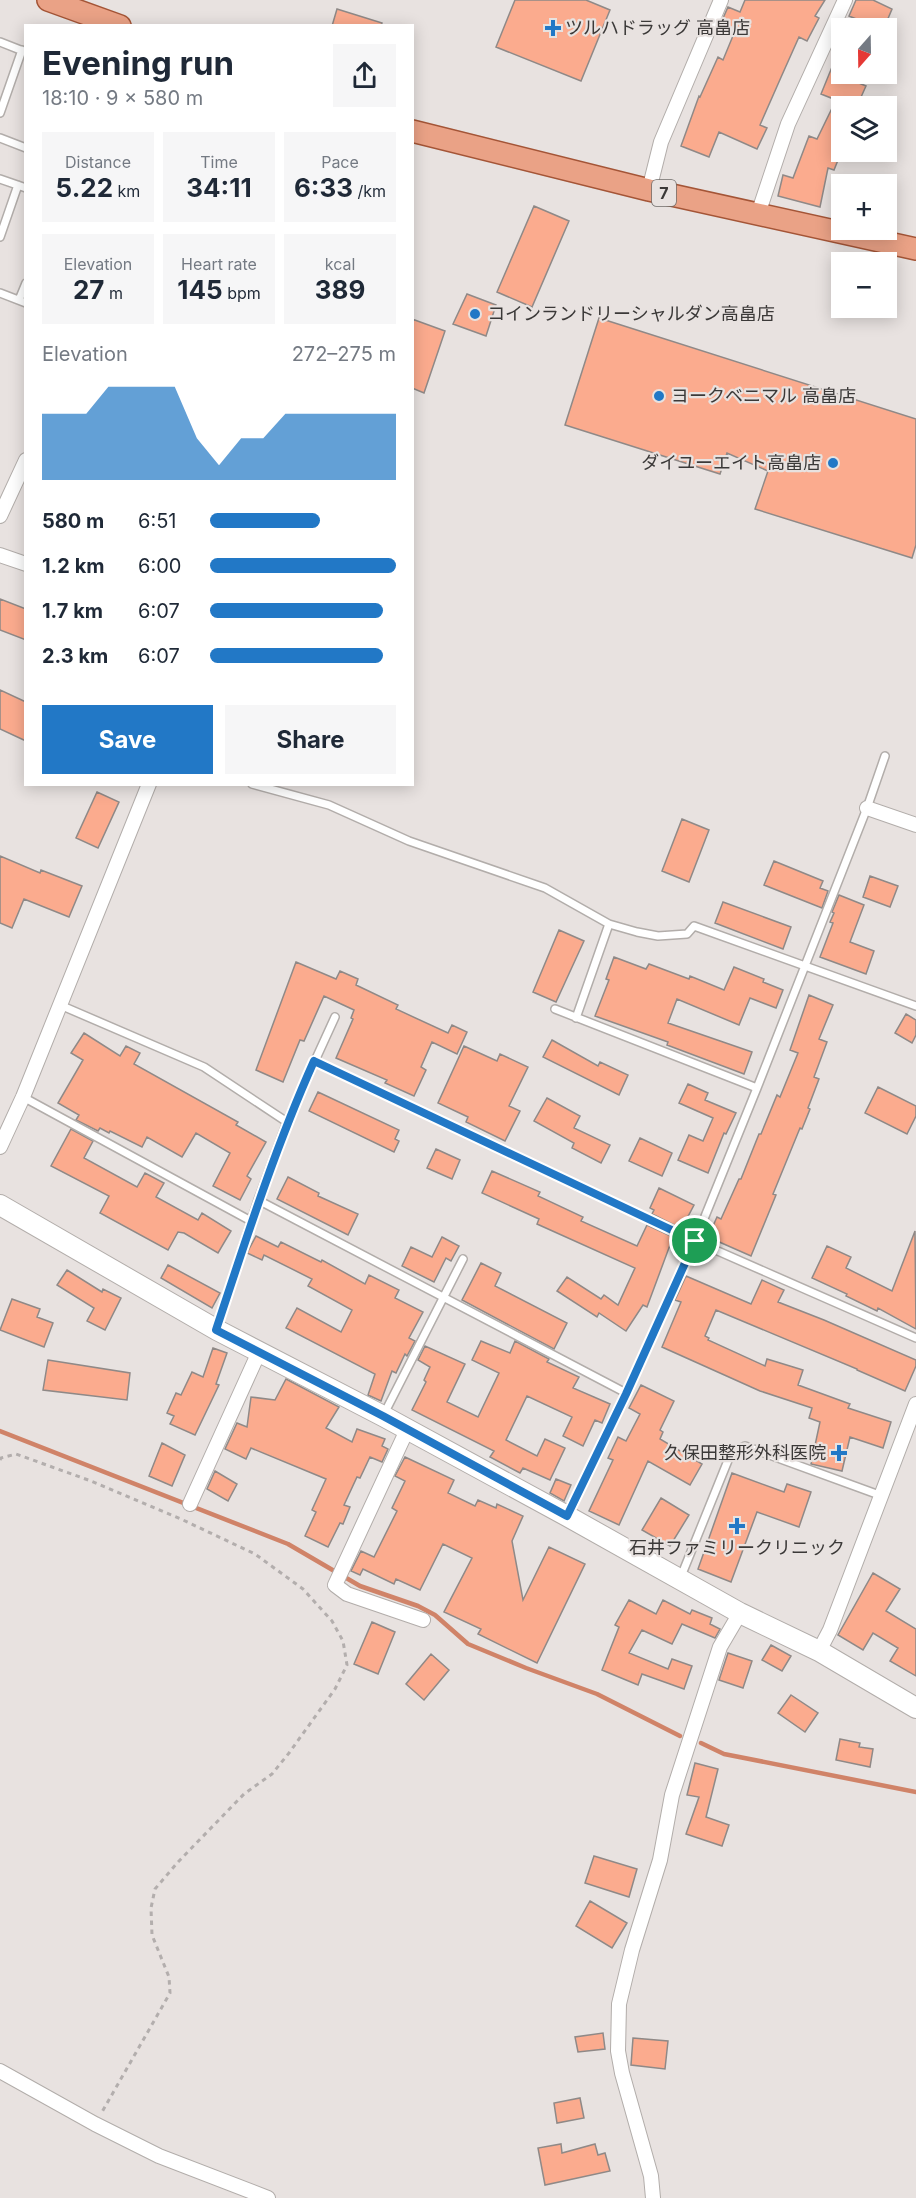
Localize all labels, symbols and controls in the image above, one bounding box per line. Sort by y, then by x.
place label: ツルハドラッグ 高畠店 [565,17,750,38]
north arrow [831,18,897,84]
map controls [831,18,897,318]
marker: ツルハドラッグ 高畠店 [546,21,560,35]
text: Evening run [42,43,234,83]
button: share [333,44,396,107]
text: 18:10 · 9 × 580 m [42,86,203,110]
button: layers [831,96,897,162]
text: Distance [65,152,131,172]
text: Time [200,152,238,172]
text: Pace [321,152,359,172]
text: 5.22 [56,172,113,203]
text: 34:11 [186,172,252,203]
text: 6:33 [294,172,353,203]
button: + [831,174,897,240]
road number: 7 [652,180,676,206]
text: km [113,181,140,201]
text: /km [353,181,386,201]
button: − [831,252,897,318]
text: Elevation [64,254,132,274]
text: Heart rate [181,254,257,274]
text: kcal [325,254,355,274]
text: 27 [73,274,104,305]
text: 145 [177,274,223,305]
text: 389 [315,274,365,305]
text: m [104,283,123,303]
text: bpm [223,283,261,303]
place label: コインランドリーシャルダン高畠店 [487,303,775,324]
marker: コインランドリーシャルダン高畠店 [468,307,482,321]
text: Elevation [42,342,128,366]
text: 272–275 m [292,342,396,366]
place label: ヨークベニマル 高畠店 [671,385,856,406]
marker: ヨークベニマル 高畠店 [652,389,666,403]
place label: ダイユーエイト高畠店 [641,452,821,473]
marker: ダイユーエイト高畠店 [826,456,840,470]
text: 580 m [42,509,104,533]
text: 6:51 [138,509,176,533]
text: 1.2 km [42,554,105,578]
text: 6:00 [138,554,181,578]
text: 1.7 km [42,599,103,623]
text: 6:07 [138,599,180,623]
text: 2.3 km [42,644,108,668]
text: 6:07 [138,644,180,668]
button: Save [42,705,213,774]
button: Share [225,705,396,774]
pin [669,1215,720,1266]
icon: arrive [678,1224,711,1257]
place label: 久保田整形外科医院 [664,1442,826,1463]
marker: 久保田整形外科医院 [830,1444,848,1462]
marker: 石井ファミリークリニック [728,1517,746,1535]
place label: 石井ファミリークリニック [629,1537,845,1558]

